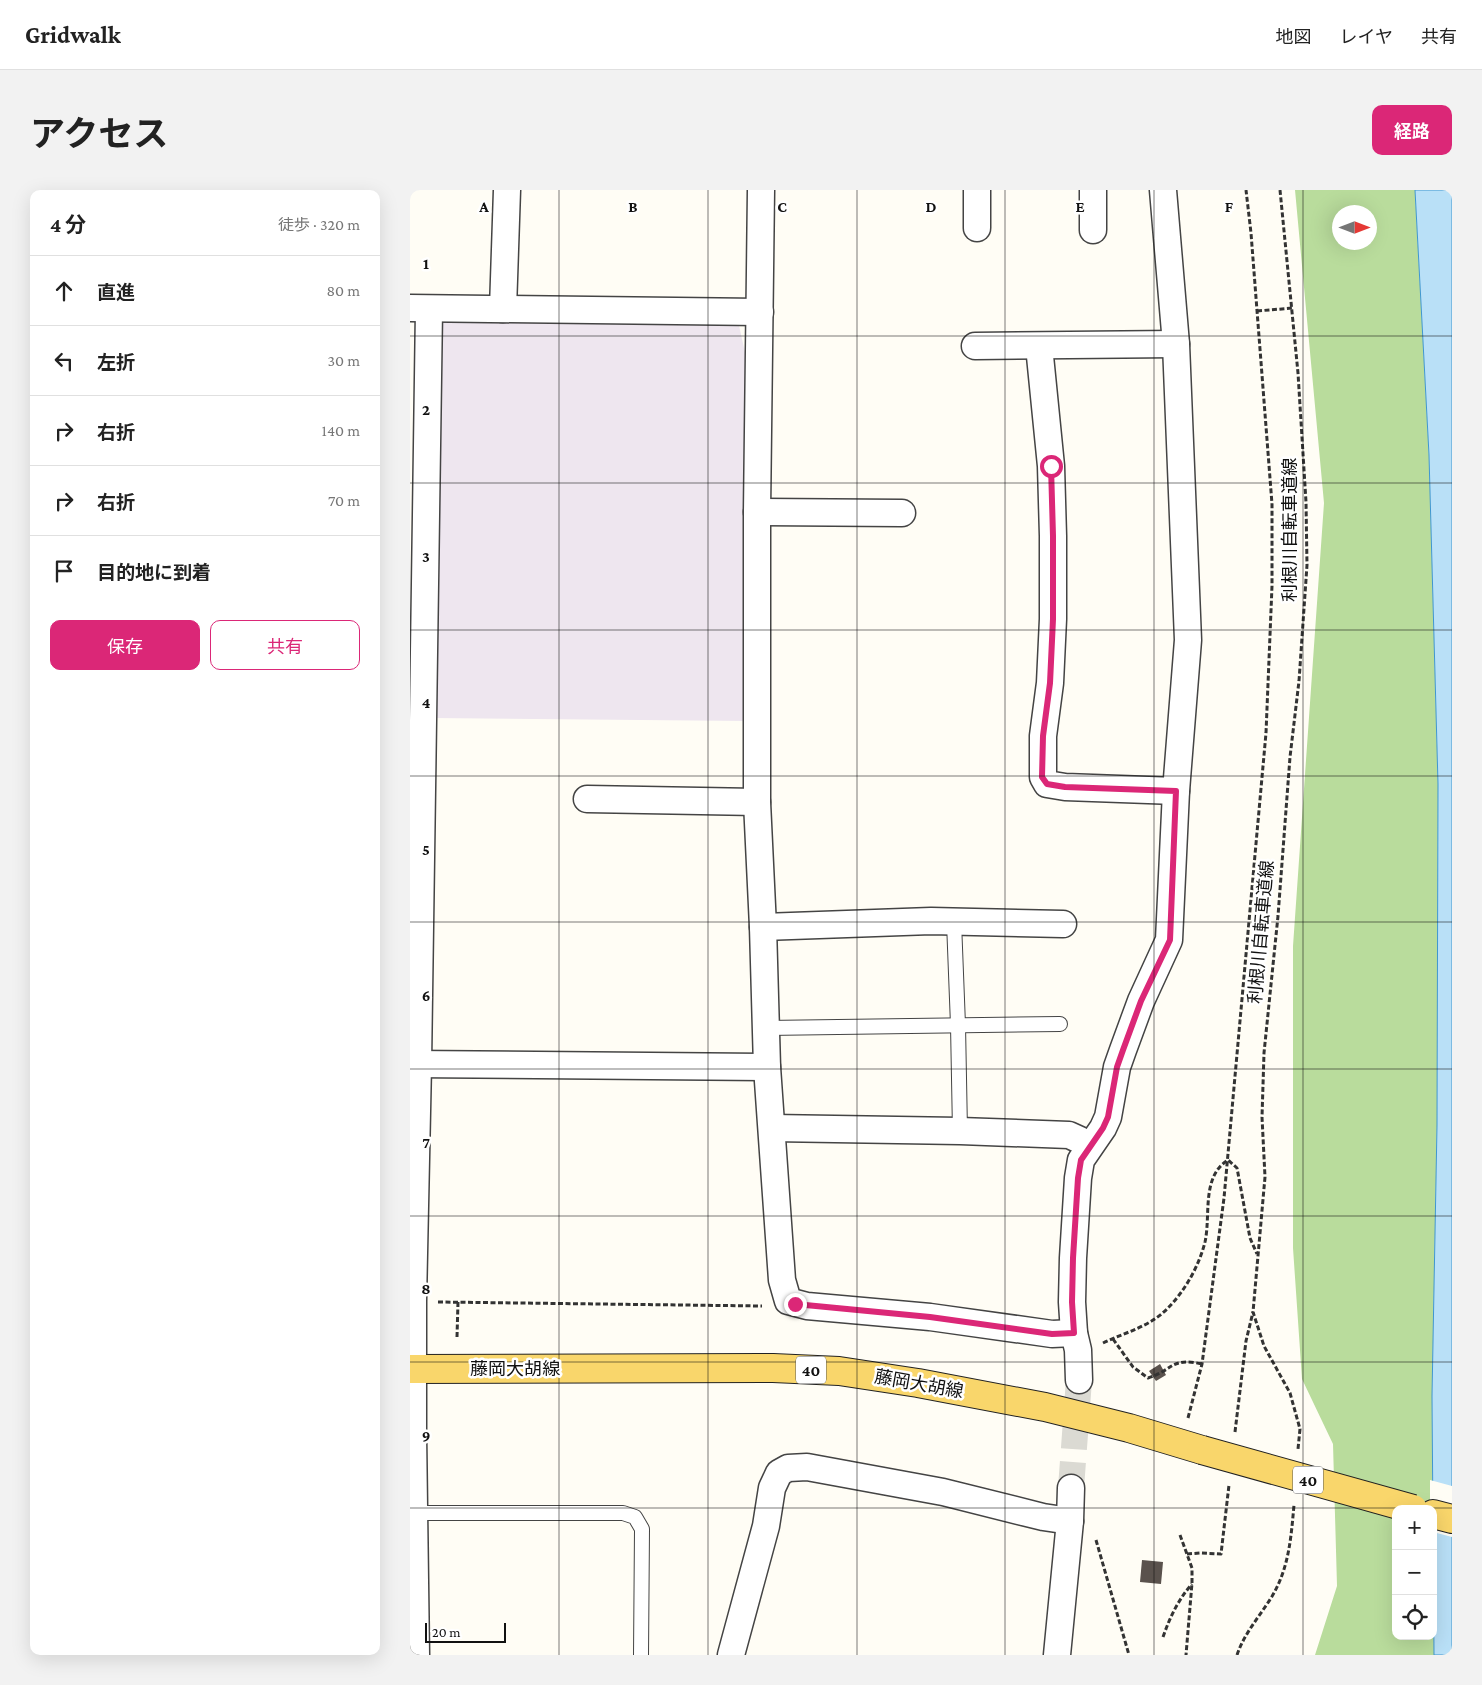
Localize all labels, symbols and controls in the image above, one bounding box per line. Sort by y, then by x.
text: Gridwalk [25,21,121,48]
text: 地図 [1276,27,1312,47]
text: レイヤ [1340,27,1393,47]
text: 共有 [1421,27,1457,47]
button: 経路 [1372,105,1452,155]
text: アクセス [30,115,168,154]
text: A [478,198,489,215]
text: B [628,198,638,215]
text: C [777,198,787,215]
text: D [925,198,937,215]
text: E [1075,198,1085,215]
text: F [1225,198,1234,215]
north arrow [1332,205,1377,250]
text: 4 分 [50,213,86,237]
text: 徒歩 · 320 m [278,216,360,233]
text: 1 [423,255,429,272]
icon: ahead [50,277,78,305]
text: 直進 [97,282,135,303]
text: 80 m [326,282,360,299]
icon: left [50,347,78,375]
text: 左折 [97,352,135,373]
text: 30 m [328,352,360,369]
text: 2 [422,401,430,418]
icon: right [50,417,78,445]
text: 右折 [97,422,135,443]
text: 140 m [322,422,360,439]
route start [1040,455,1063,478]
street label: 利根川自転車道線 [1280,458,1300,602]
icon: right [50,487,78,515]
text: 右折 [97,492,135,513]
text: 70 m [328,492,360,509]
text: 3 [422,548,430,565]
icon: arrive [50,557,78,585]
text: 目的地に到着 [97,562,211,583]
button: 保存 [50,620,200,670]
button: 共有 [210,620,360,670]
text: 4 [422,694,431,711]
text: 5 [422,841,430,858]
street label: 利根川自転車道線 [1245,859,1277,1005]
text: 6 [422,987,430,1004]
text: 7 [422,1134,430,1151]
text: 8 [421,1280,431,1297]
route end [784,1293,807,1316]
road number: 40 [796,1356,826,1384]
street label: 藤岡大胡線 [470,1359,560,1379]
street label: 藤岡大胡線 [873,1366,965,1402]
text: 9 [422,1427,430,1444]
road number: 40 [1293,1466,1323,1494]
map controls [1392,1505,1437,1640]
button: + [1392,1505,1437,1550]
button: − [1392,1550,1437,1595]
button: locate [1392,1595,1437,1640]
scale bar [425,1620,506,1643]
text: 20 m [432,1624,460,1640]

